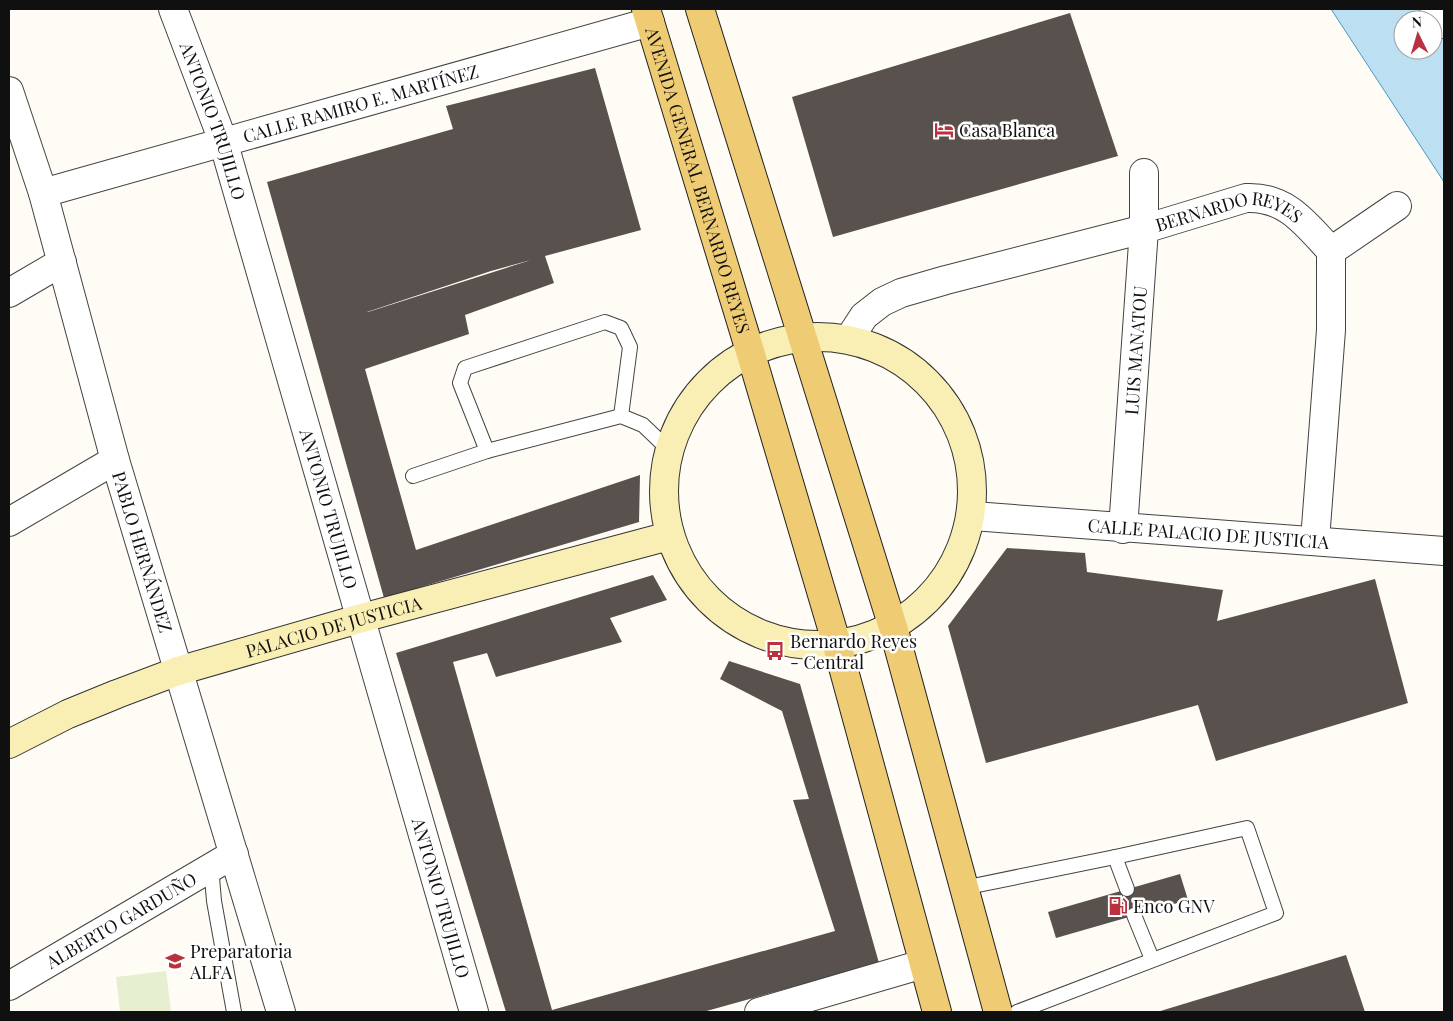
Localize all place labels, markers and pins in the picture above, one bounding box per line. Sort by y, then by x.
place label: Casa Blanca [959,118,1055,142]
hotel icon: Casa Blanca [933,119,955,141]
place label: Bernardo Reyes - Central [790,629,917,674]
bus stop icon: Bernardo Reyes - Central [764,640,786,662]
place label: Enco GNV [1133,894,1215,918]
fuel station icon: Enco GNV [1107,895,1129,917]
place label: Preparatoria ALFA [189,939,292,984]
school or university icon: Preparatoria ALFA [164,950,186,972]

